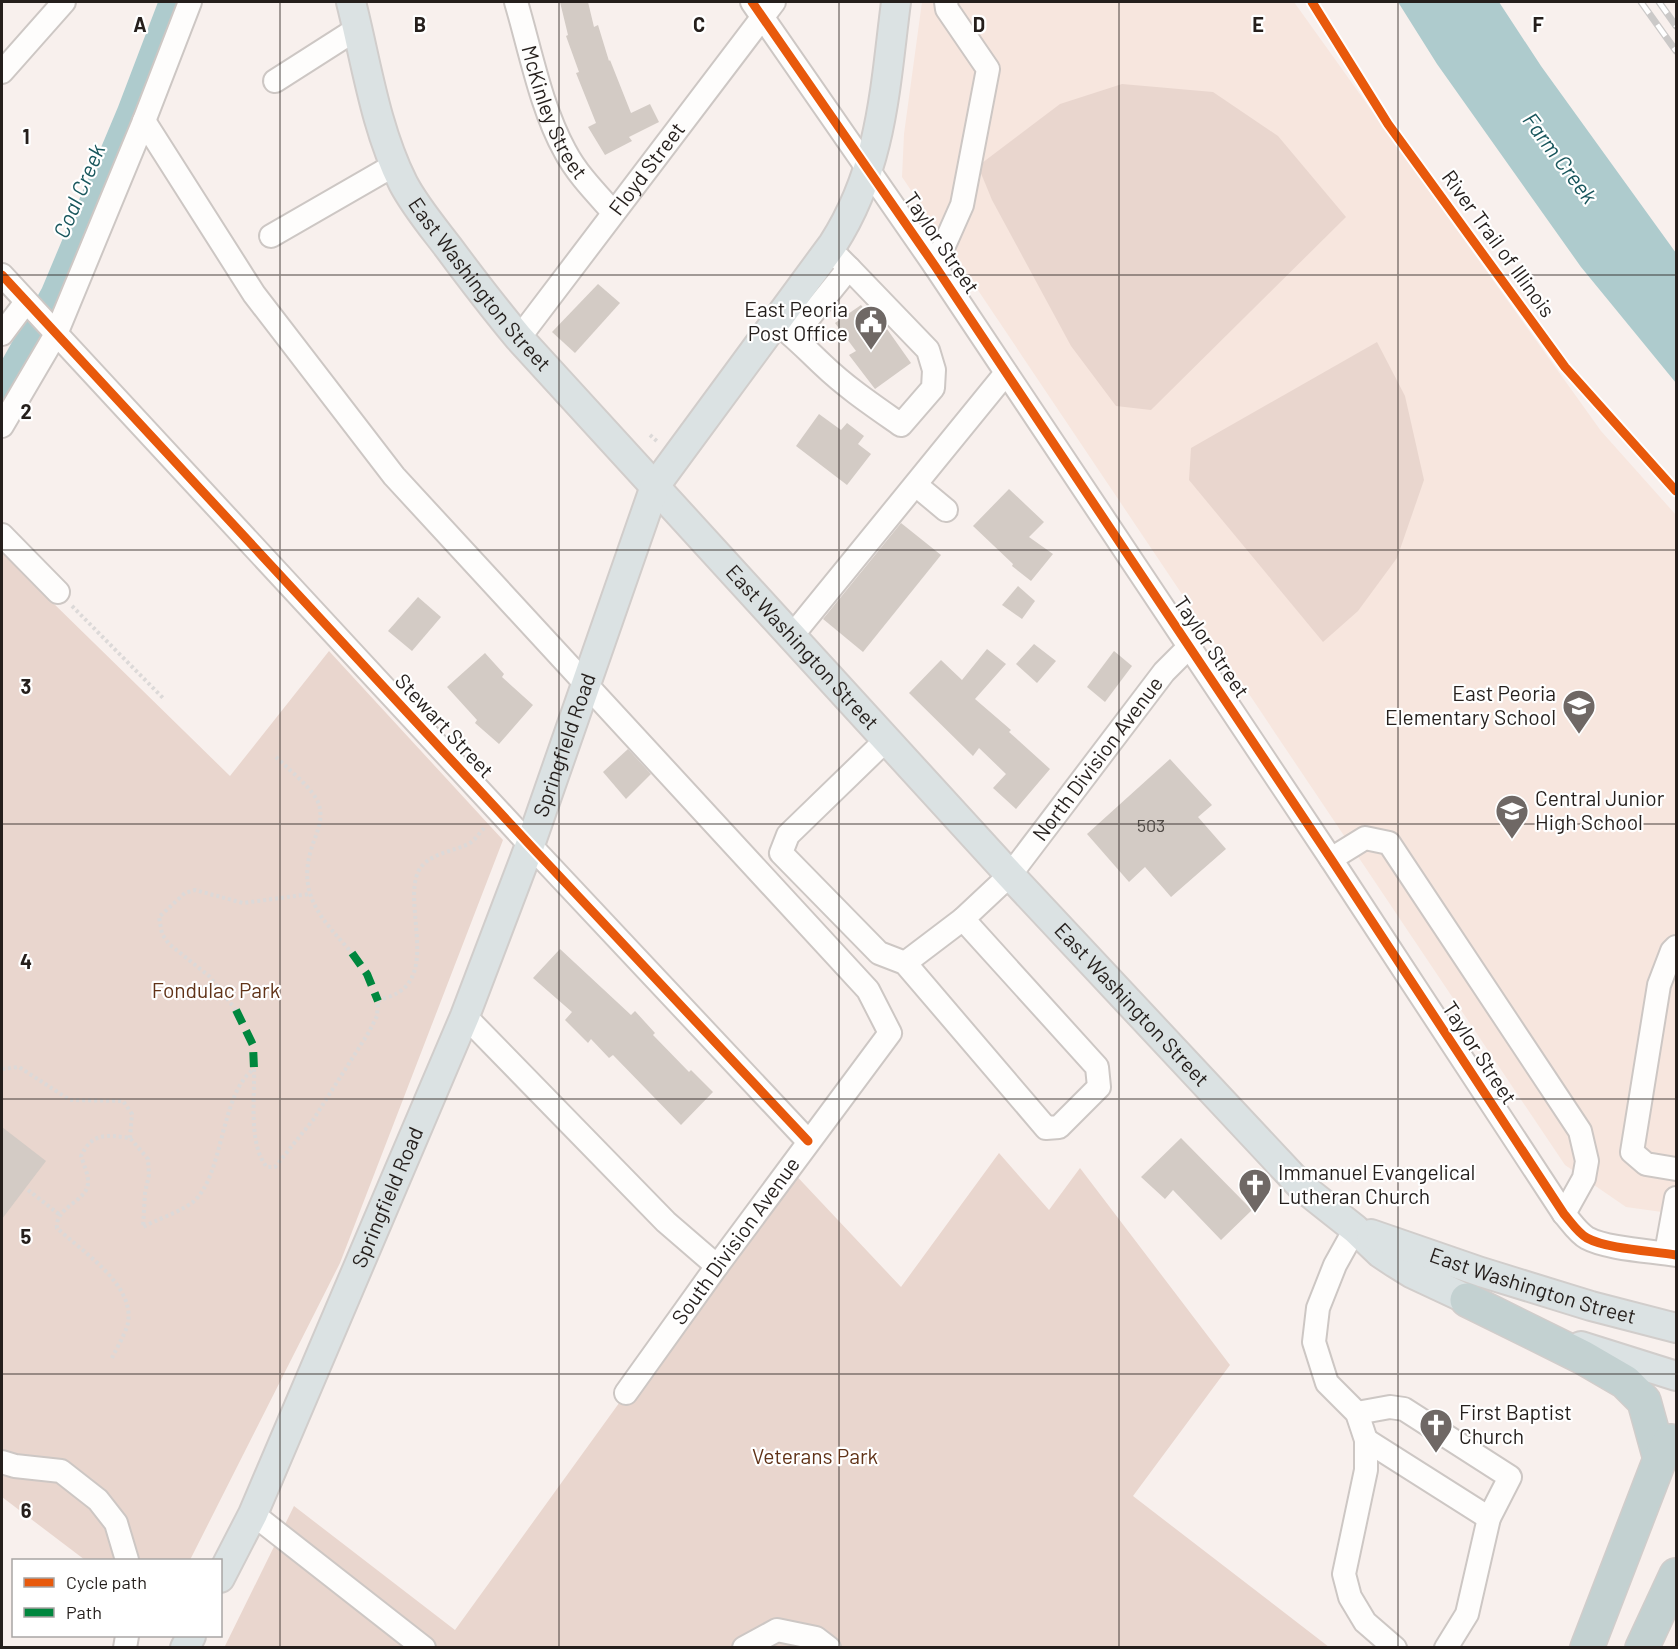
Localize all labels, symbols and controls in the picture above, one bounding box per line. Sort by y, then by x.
text: A [133,12,147,36]
text: B [414,12,426,36]
text: C [693,12,705,36]
text: D [973,12,985,36]
text: E [1252,12,1264,36]
text: F [1532,12,1544,36]
street label: McKinley Street [517,42,593,184]
water label: Farm Creek [1518,107,1604,208]
street label: Floyd Street [603,117,689,220]
text: 1 [22,124,30,148]
water label: Coal Creek [47,139,110,241]
street label: River Trail of Illinois [1437,165,1561,322]
street label: Taylor Street [899,187,985,298]
street label: East Washington Street [404,192,557,376]
place label: East Peoria Post Office [744,296,848,345]
public building icon: East Peoria Post Office [853,304,889,351]
text: 2 [20,399,32,423]
street label: East Washington Street [722,559,885,734]
street label: Taylor Street [1169,591,1255,702]
street label: Stewart Street [391,668,500,782]
street label: Springfield Road [527,669,600,820]
street label: North Division Avenue [1026,671,1167,845]
text: 3 [21,674,31,698]
place label: East Peoria Elementary School [1385,680,1556,729]
school or university icon: East Peoria Elementary School [1561,688,1597,735]
place label: Central Junior High School [1535,785,1665,834]
school or university icon: Central Junior High School [1494,793,1530,840]
house number: 503 [1137,814,1165,836]
street label: East Washington Street [1050,917,1215,1091]
text: 4 [20,949,32,973]
park label: Fondulac Park [152,977,280,1002]
street label: Taylor Street [1438,996,1523,1108]
street label: Springfield Road [345,1123,427,1271]
street label: South Division Avenue [666,1151,804,1329]
place label: Immanuel Evangelical Lutheran Church [1278,1159,1475,1208]
church icon: Immanuel Evangelical Lutheran Church [1237,1167,1273,1214]
text: 5 [21,1224,32,1248]
street label: East Washington Street [1427,1241,1639,1328]
place label: First Baptist Church [1459,1399,1572,1448]
church icon: First Baptist Church [1418,1407,1454,1454]
park label: Veterans Park [752,1443,878,1468]
text: 6 [21,1498,32,1522]
legend [12,1559,222,1637]
text: Cycle path [66,1571,147,1593]
text: Path [66,1601,102,1623]

